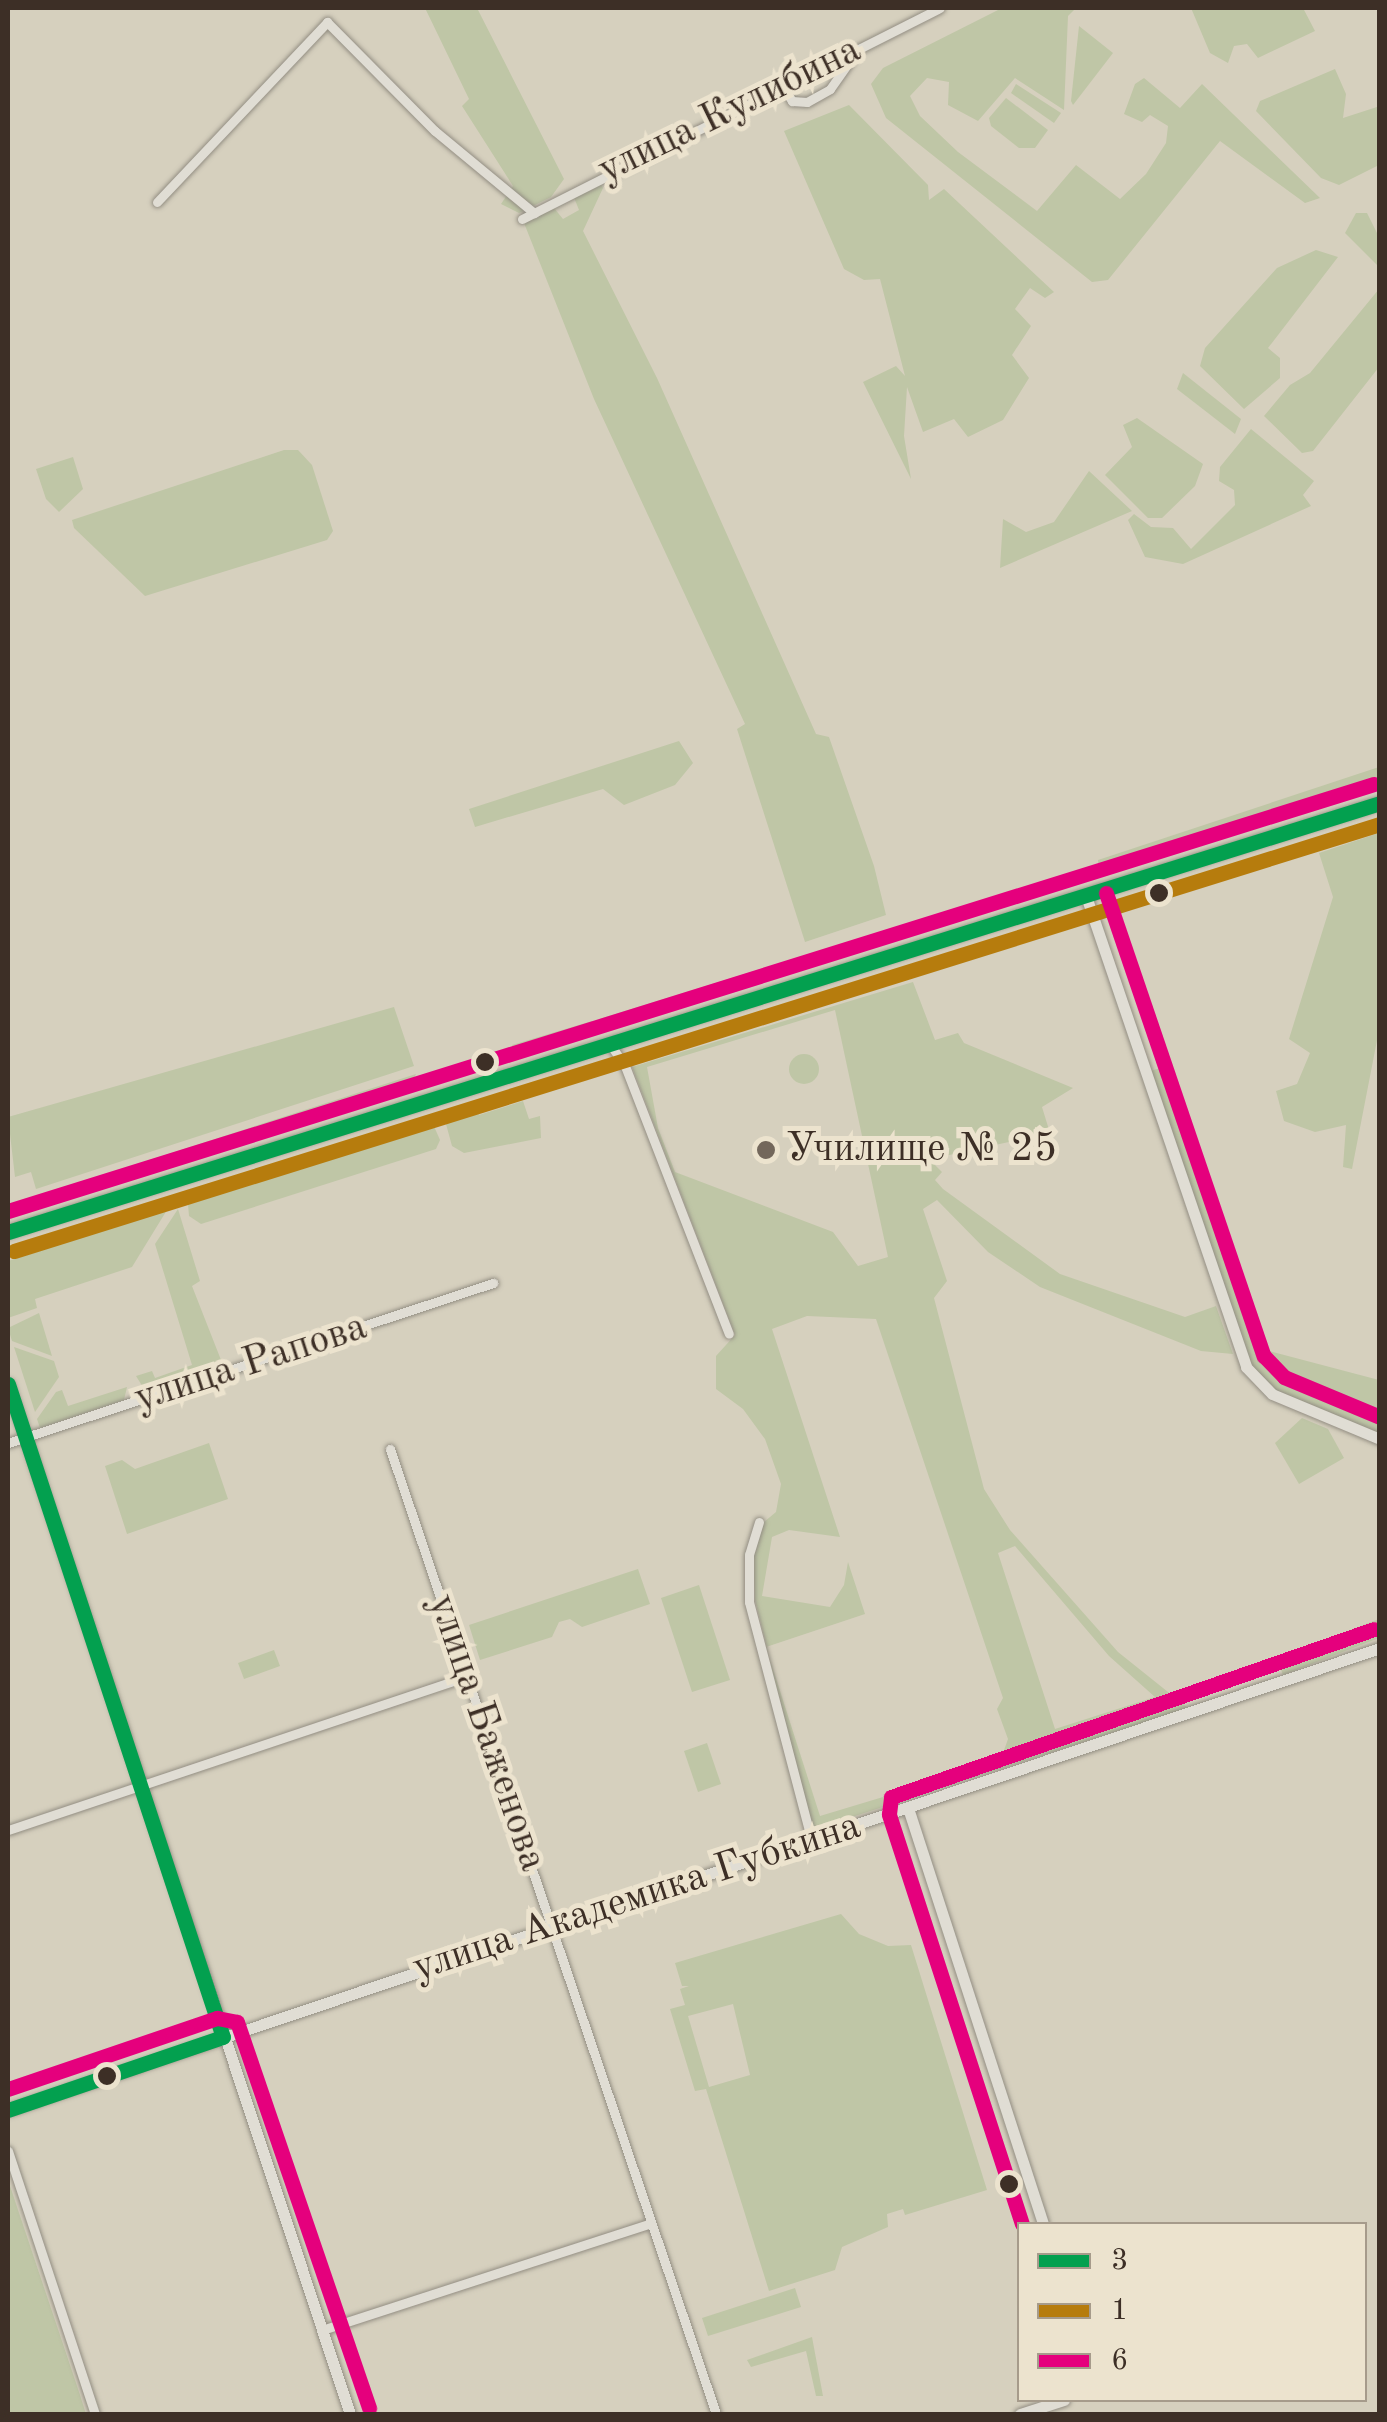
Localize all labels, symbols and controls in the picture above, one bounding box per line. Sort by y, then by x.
street label: улица Кулибина [591,27,869,195]
unlabelled marker [1149,883,1169,903]
unlabelled marker [475,1052,495,1072]
place label: Училище № 25 [786,1126,1057,1174]
marker: Училище № 25 [755,1139,777,1161]
street label: улица Рапова [129,1304,373,1424]
street label: улица Баженова [416,1588,556,1878]
street label: улица Академика Губкина [407,1803,867,1993]
unlabelled marker [97,2066,117,2086]
unlabelled marker [999,2174,1019,2194]
legend [1017,2222,1367,2402]
text: 3 [1111,2246,1128,2276]
text: 1 [1111,2296,1128,2326]
text: 6 [1111,2346,1128,2376]

